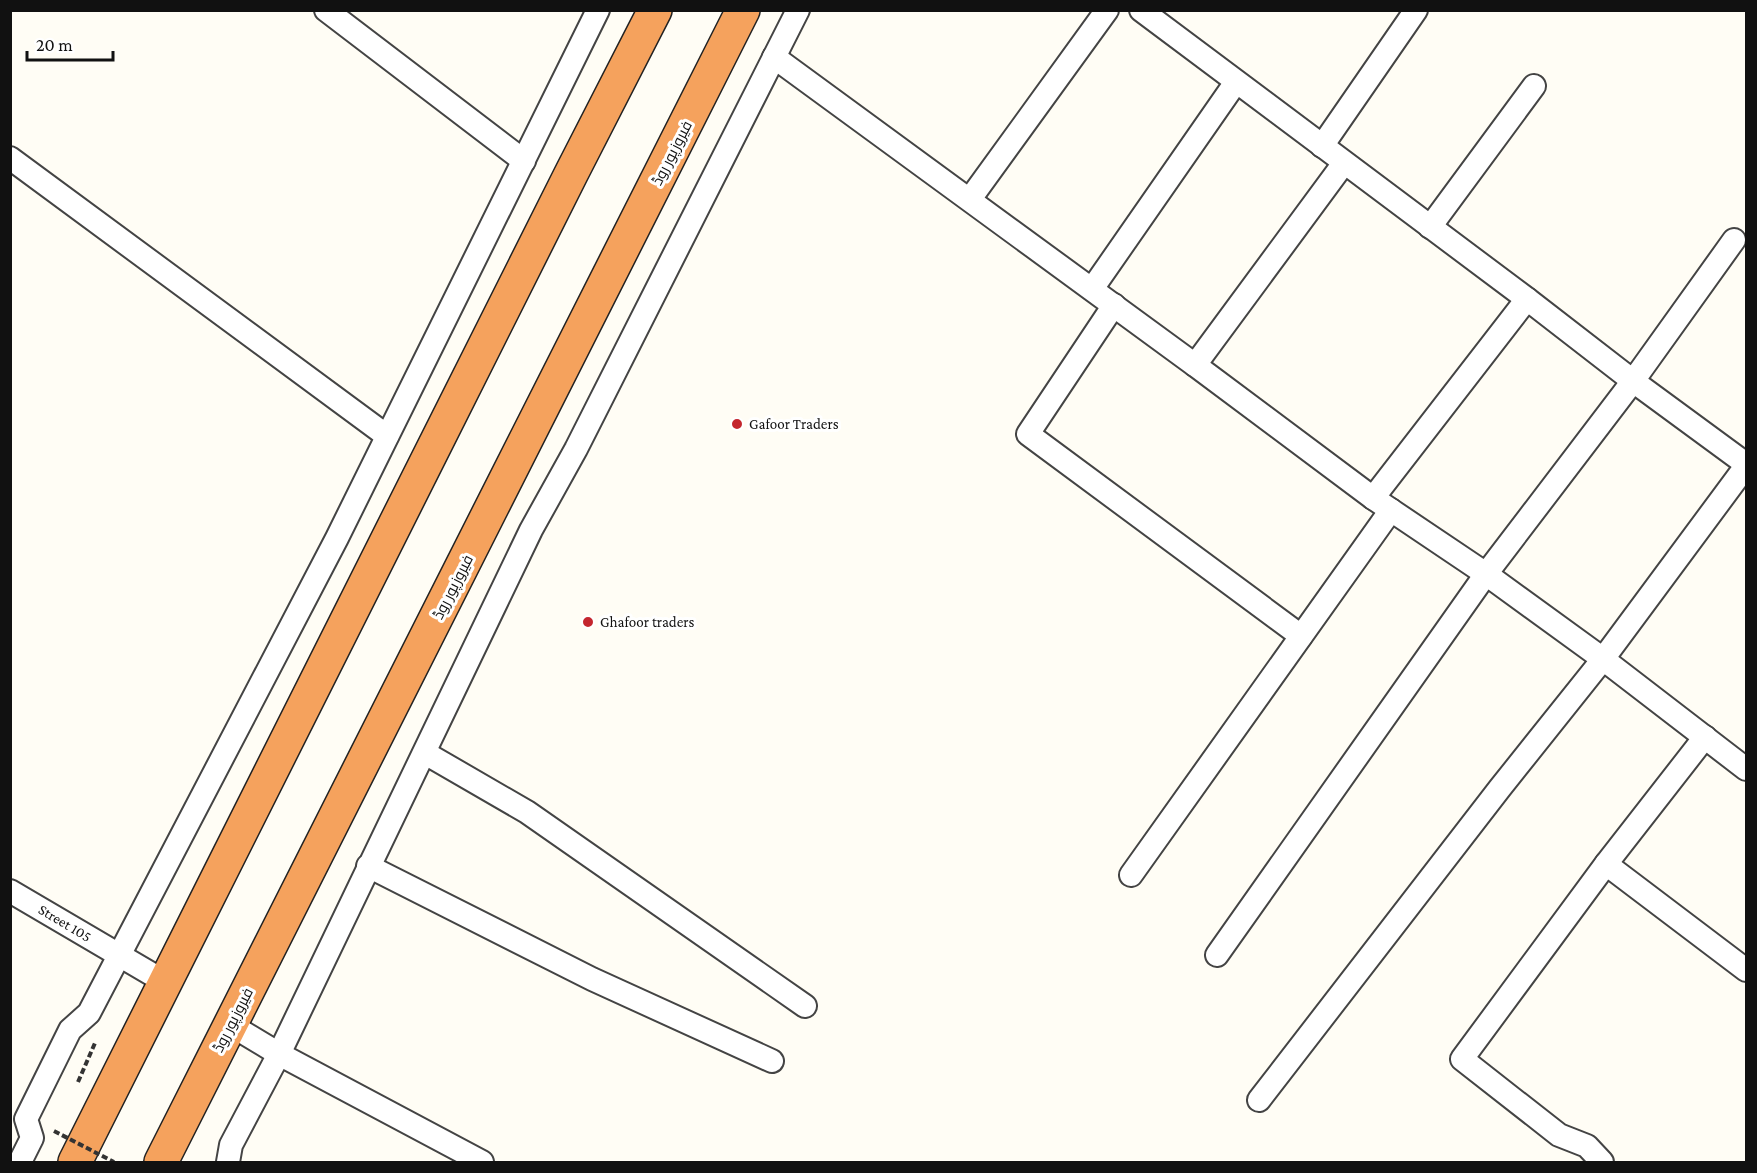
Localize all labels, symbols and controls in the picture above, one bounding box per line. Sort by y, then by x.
scale bar [27,24,112,62]
text: 20 m [36,35,73,55]
street label: فیروزپور روڈ [649,118,697,189]
place label: Gafoor Traders [749,416,839,432]
marker: Gafoor Traders [730,417,744,431]
street label: فیروزپور روڈ [430,552,478,623]
place label: Ghafoor traders [600,614,695,630]
marker: Ghafoor traders [581,615,595,629]
street label: Street 105 [36,901,94,945]
street label: فیروزپور روڈ [210,985,258,1056]

